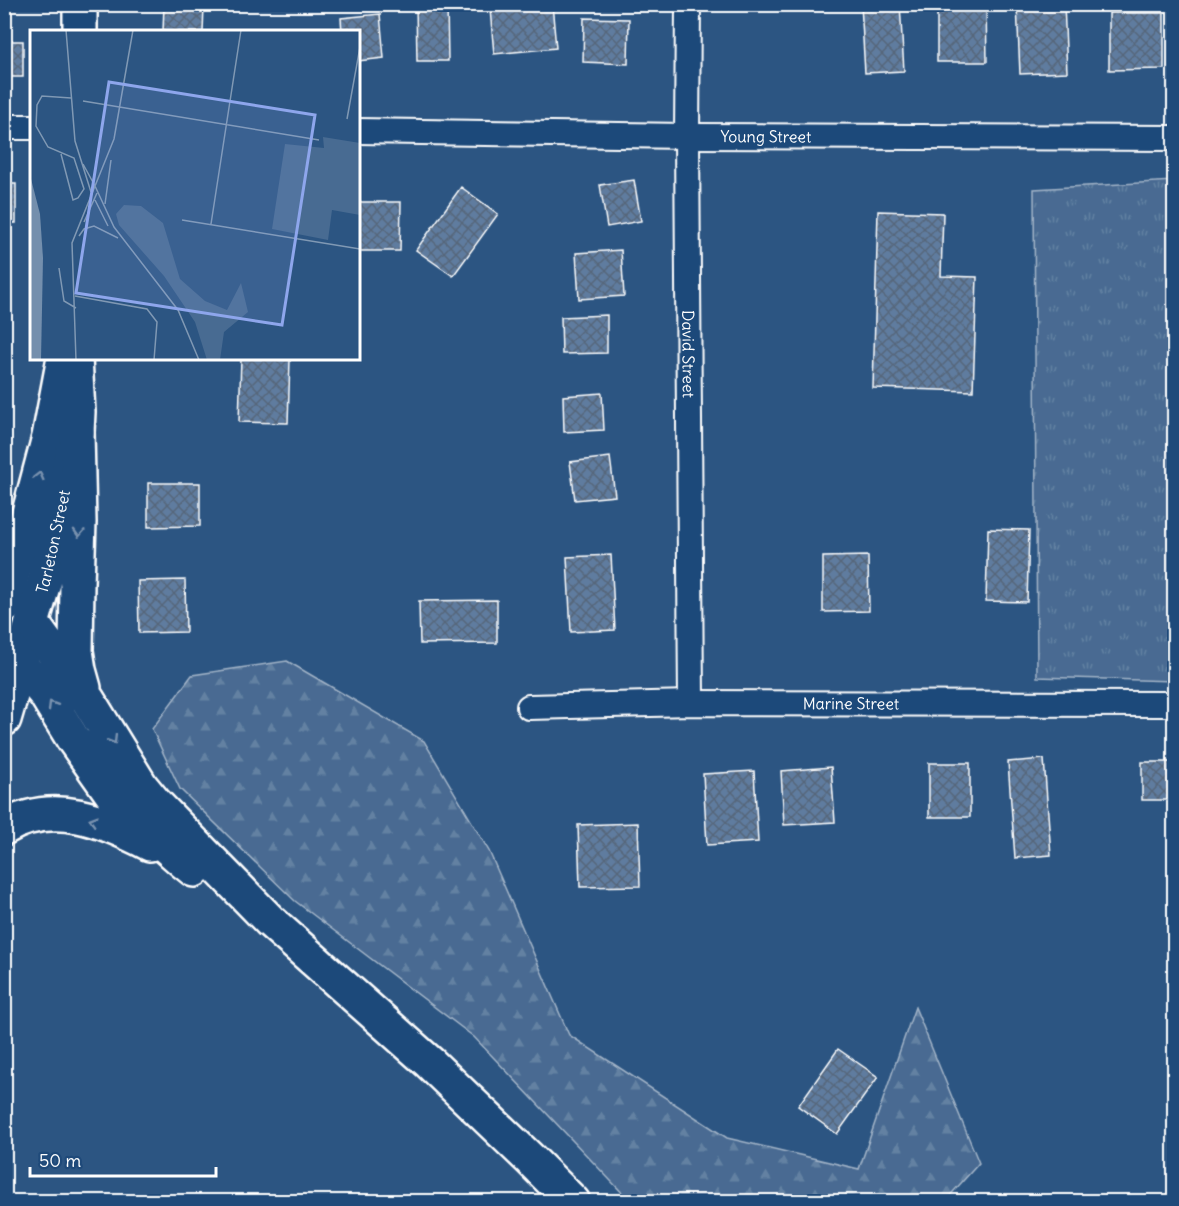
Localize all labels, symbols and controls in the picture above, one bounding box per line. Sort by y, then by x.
inset map [30,30,360,360]
street label: Young Street [720,126,812,147]
street label: David Street [678,310,699,399]
one-way arrow [31,472,44,482]
street label: Tarleton Street [31,488,74,596]
one-way arrow [72,528,85,537]
street label: Marine Street [803,693,900,713]
one-way arrow [48,701,60,711]
one-way arrow [106,734,118,744]
one-way arrow [88,815,99,827]
scale bar [30,1140,216,1178]
text: 50 m [39,1149,81,1172]

